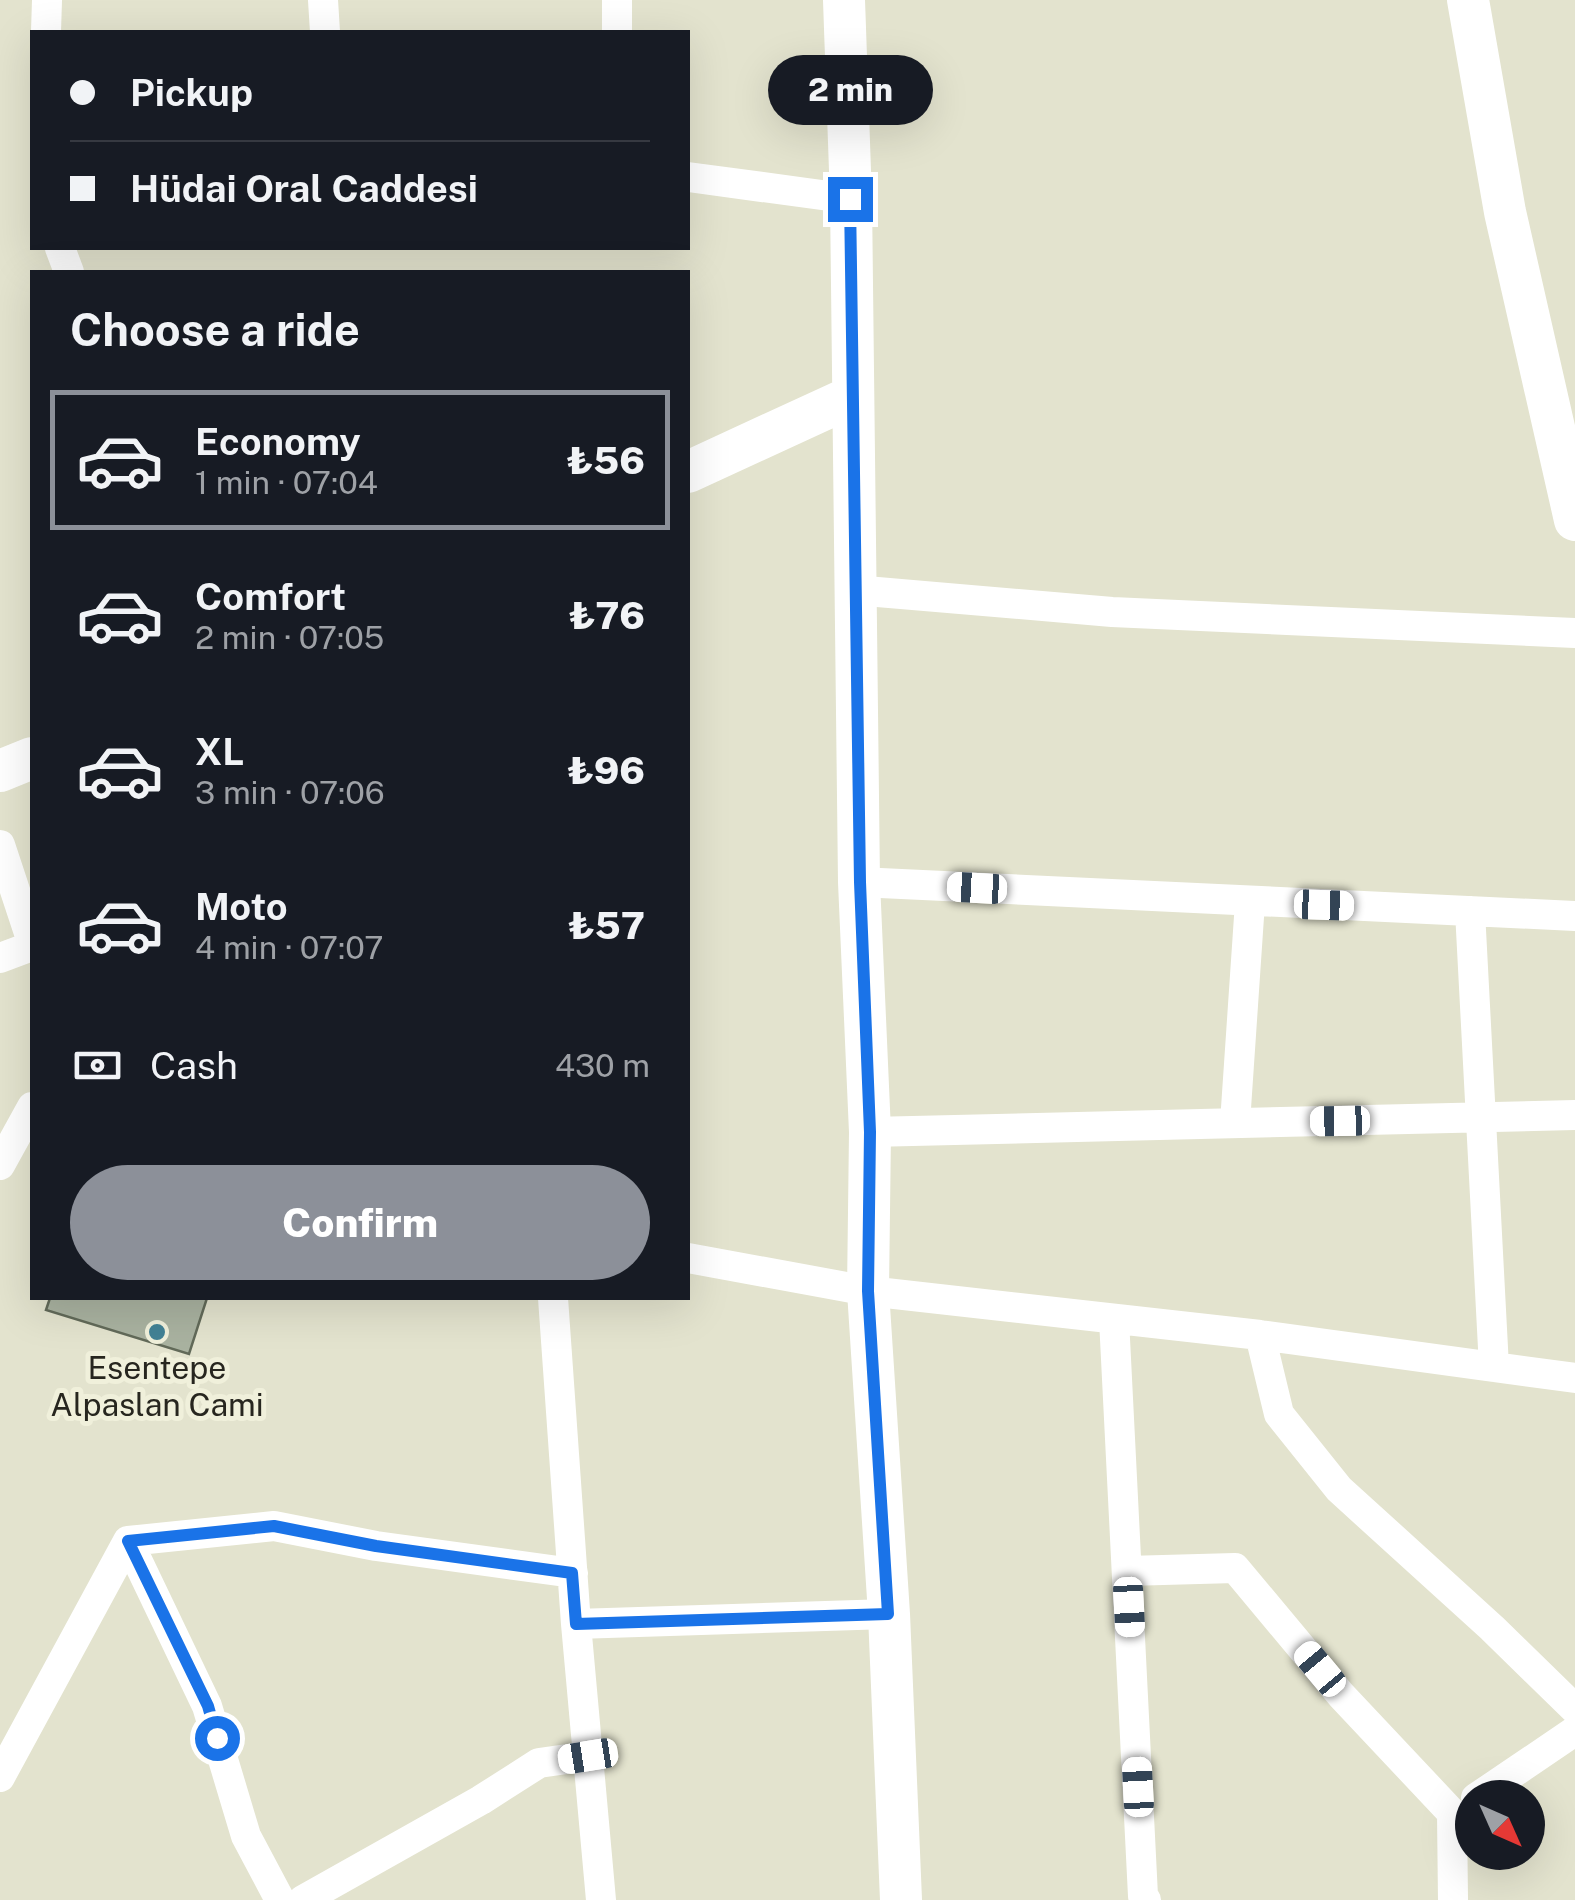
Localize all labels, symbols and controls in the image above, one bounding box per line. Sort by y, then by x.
callout: 2 min [768,54,932,124]
text: Pickup [130,70,253,115]
text: 2 min [808,71,893,108]
text: Hüdai Oral Caddesi [130,166,478,211]
route end [828,177,873,222]
text: Choose a ride [70,303,360,356]
icon: car [75,415,165,505]
text: Economy [195,419,361,464]
text: ₺56 [567,438,645,483]
text: 1 min · 07:04 [195,464,378,501]
icon: car [75,570,165,660]
text: Comfort [195,574,346,619]
text: ₺76 [569,593,645,638]
text: 2 min · 07:05 [195,619,384,656]
icon: car [75,725,165,815]
text: XL [195,729,244,774]
text: ₺96 [567,748,645,793]
text: 3 min · 07:06 [195,774,385,811]
car [946,871,1008,905]
icon: car [75,880,165,970]
text: Moto [195,884,288,929]
car [1293,889,1355,921]
text: ₺57 [568,903,645,948]
text: 4 min · 07:07 [195,929,384,966]
icon: cash [70,1038,125,1093]
text: Cash [150,1043,238,1088]
text: 430 m [555,1047,650,1084]
car [1310,1105,1370,1137]
button: Confirm [70,1165,650,1280]
marker: Esentepe Alpaslan Cami [146,1321,168,1343]
place label: Esentepe Alpaslan Cami [50,1349,264,1423]
car [1112,1576,1146,1638]
car [1289,1636,1351,1702]
route start [195,1716,240,1761]
car [556,1736,620,1776]
car [1121,1756,1155,1818]
north arrow [1455,1780,1545,1870]
map controls [1455,1780,1545,1870]

